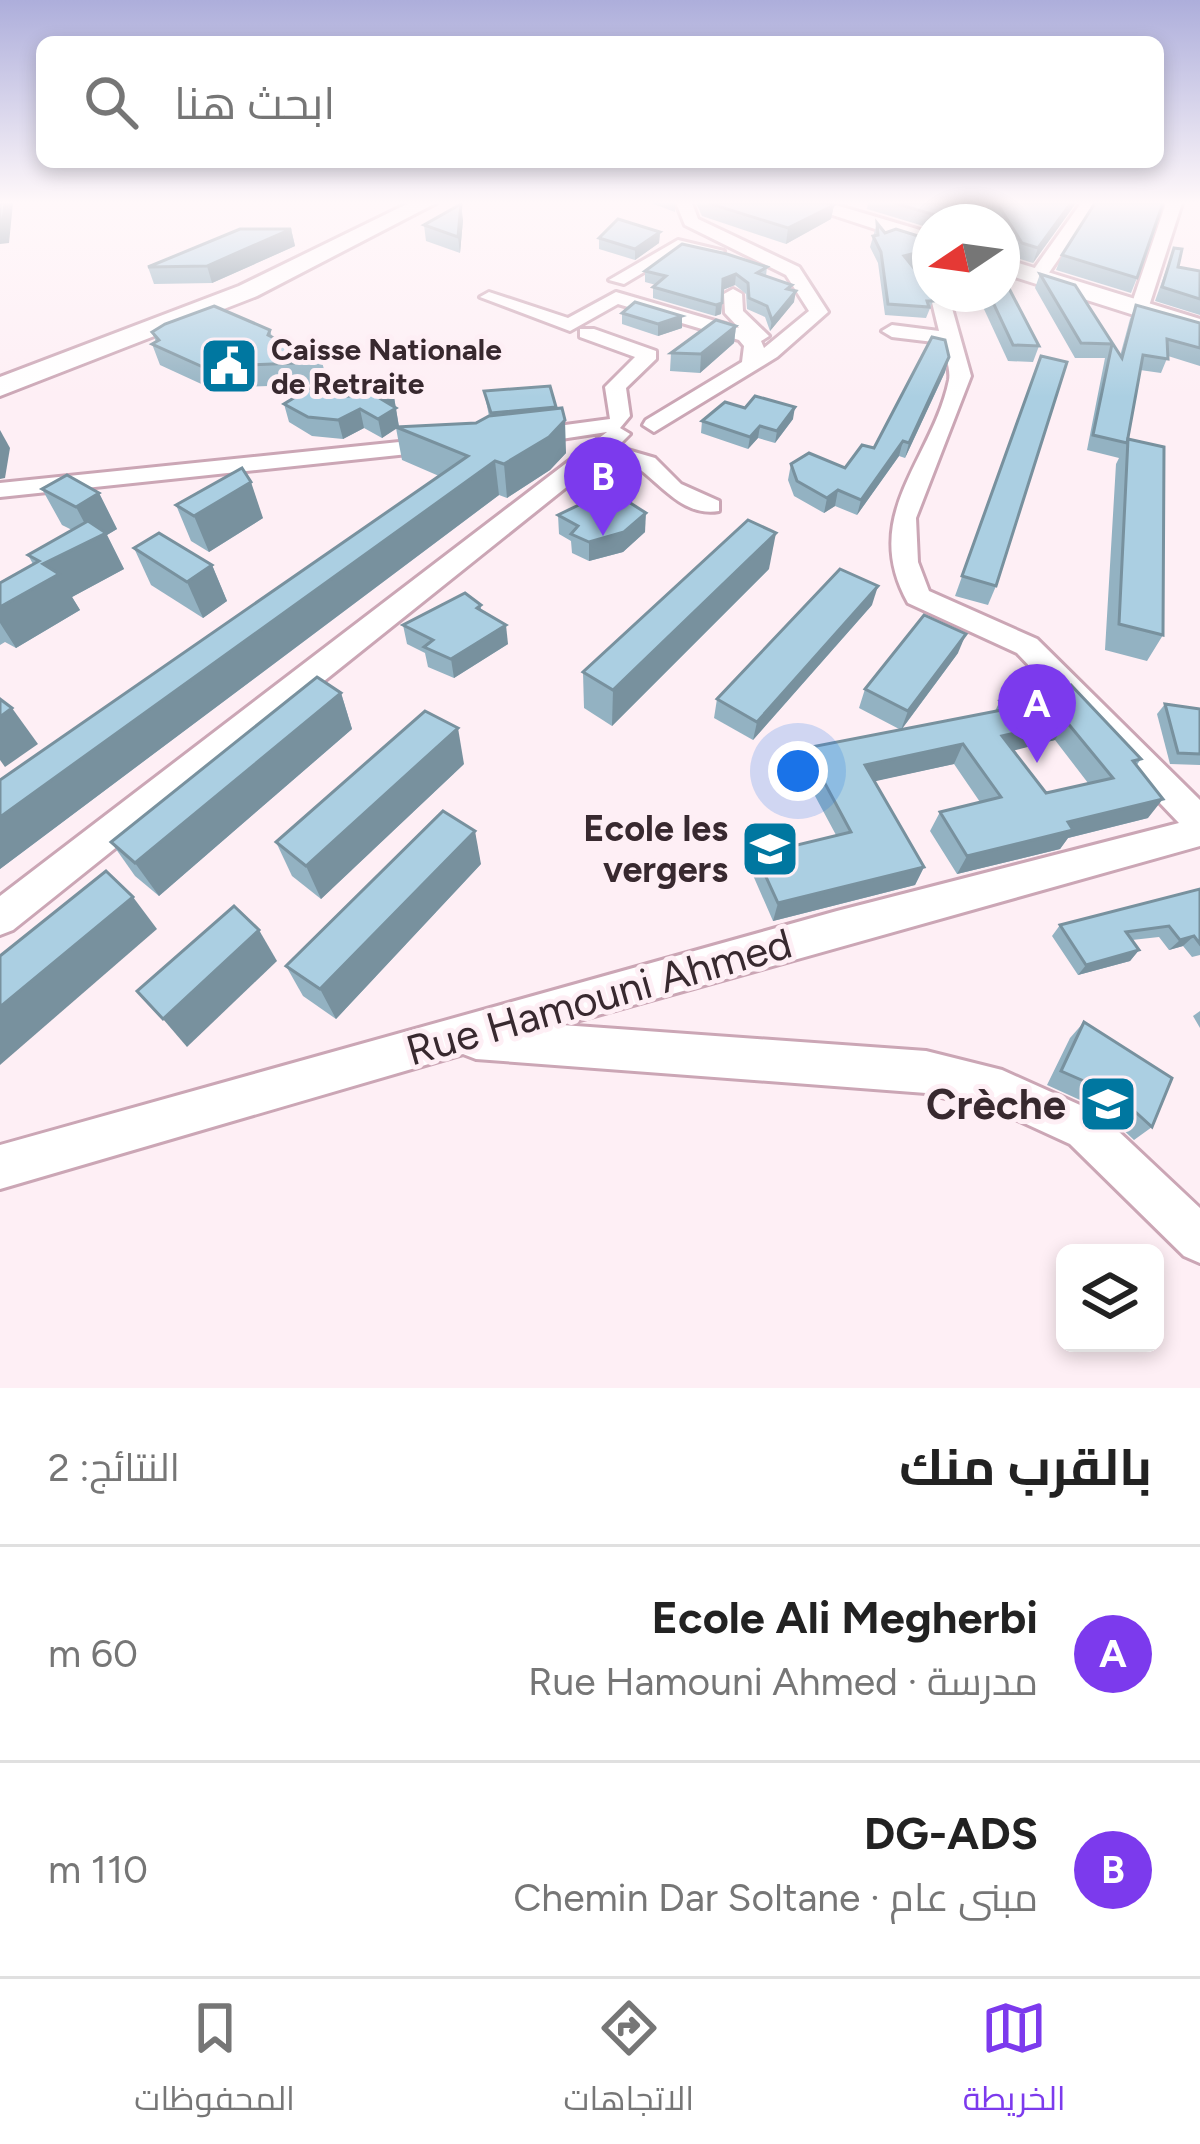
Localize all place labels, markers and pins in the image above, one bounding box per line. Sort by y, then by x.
place label: Caisse Nationale de Retraite [271,331,502,402]
public building icon: Caisse Nationale de Retraite [198,335,260,397]
pin: B [564,437,642,536]
pin: A [998,664,1076,763]
place label: Ecole les vergers [583,807,728,891]
school or university icon: Ecole les vergers [739,818,801,880]
school or university icon: Crèche [1077,1073,1139,1135]
place label: Crèche [926,1079,1066,1130]

